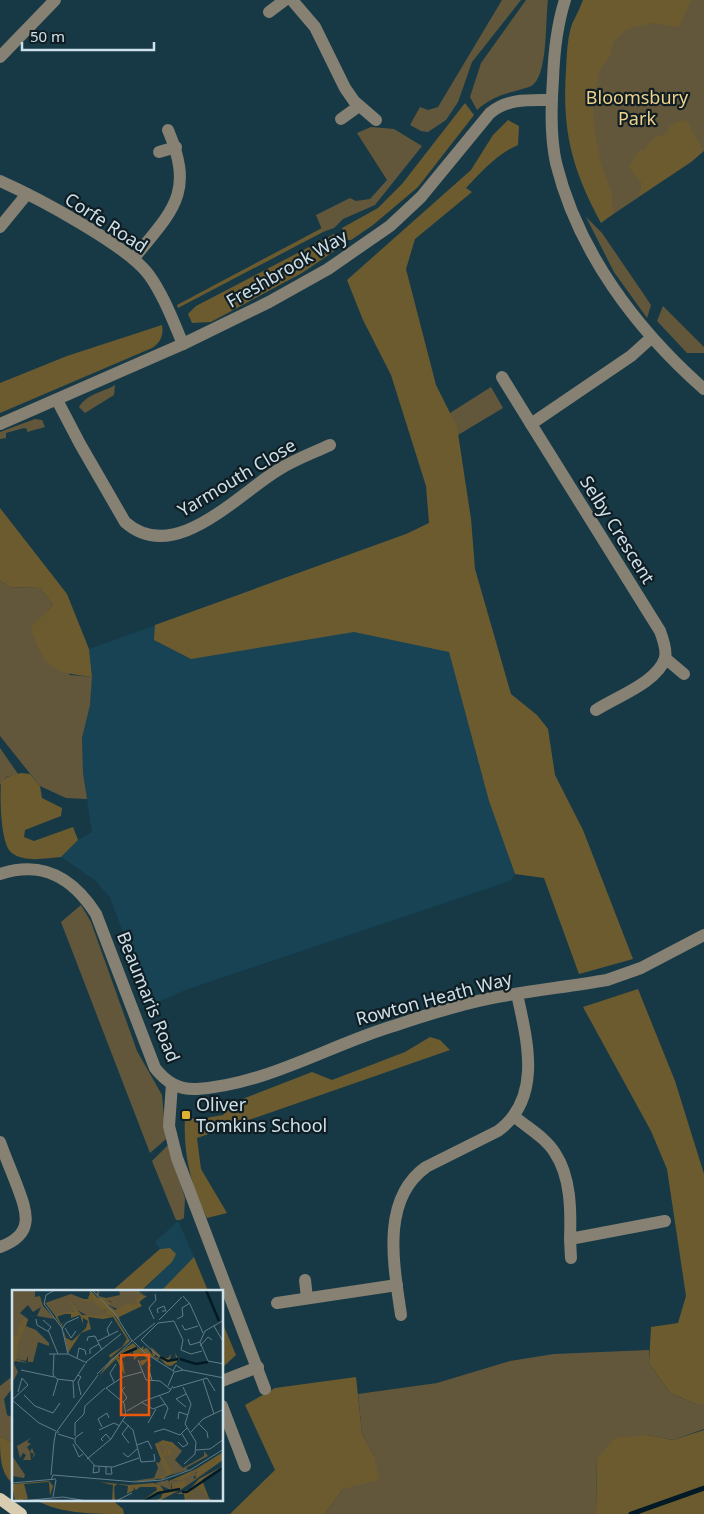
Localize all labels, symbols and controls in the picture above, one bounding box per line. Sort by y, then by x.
scale bar [22,20,155,52]
text: 50 m [30,26,65,46]
park label: Bloomsbury Park [586,85,689,130]
street label: Corfe Road [61,187,152,258]
street label: Freshbrook Way [222,223,352,313]
street label: Yarmouth Close [173,432,300,522]
street label: Selby Crescent [575,471,661,588]
street label: Beaumaris Road [112,928,186,1065]
street label: Rowton Heath Way [353,965,515,1030]
place label: Oliver Tomkins School [196,1092,327,1137]
marker: Oliver Tomkins School [180,1109,192,1121]
inset map [12,1290,224,1502]

